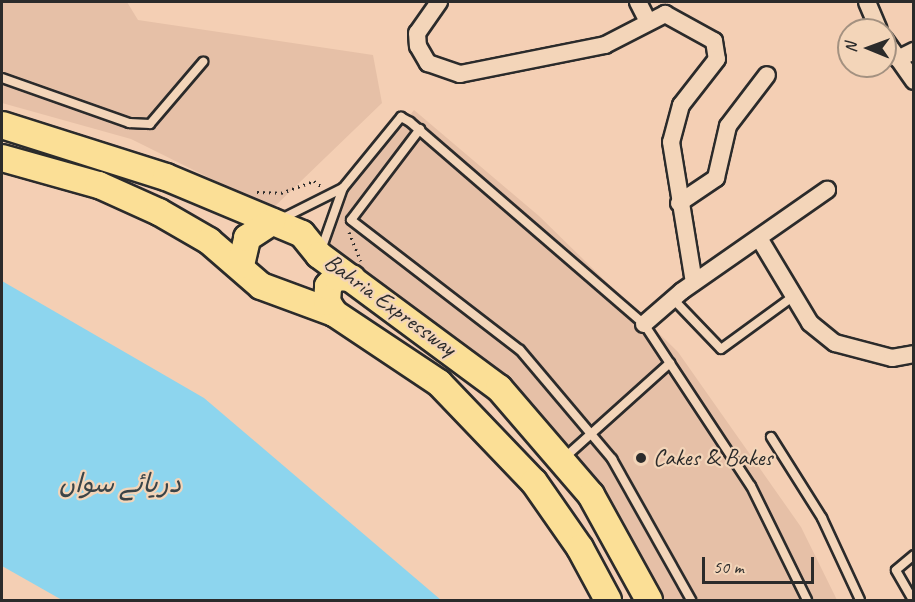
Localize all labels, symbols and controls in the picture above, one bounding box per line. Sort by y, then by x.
north arrow [837,18,897,78]
text: N [841,43,861,53]
street label: Bahria Expressway [318,247,462,363]
place label: Cakes & Bakes [653,444,772,472]
marker: Cakes & Bakes [634,451,648,465]
water label: دریائے سواں [59,468,181,500]
scale bar [705,545,818,583]
text: 50 m [713,556,744,578]

